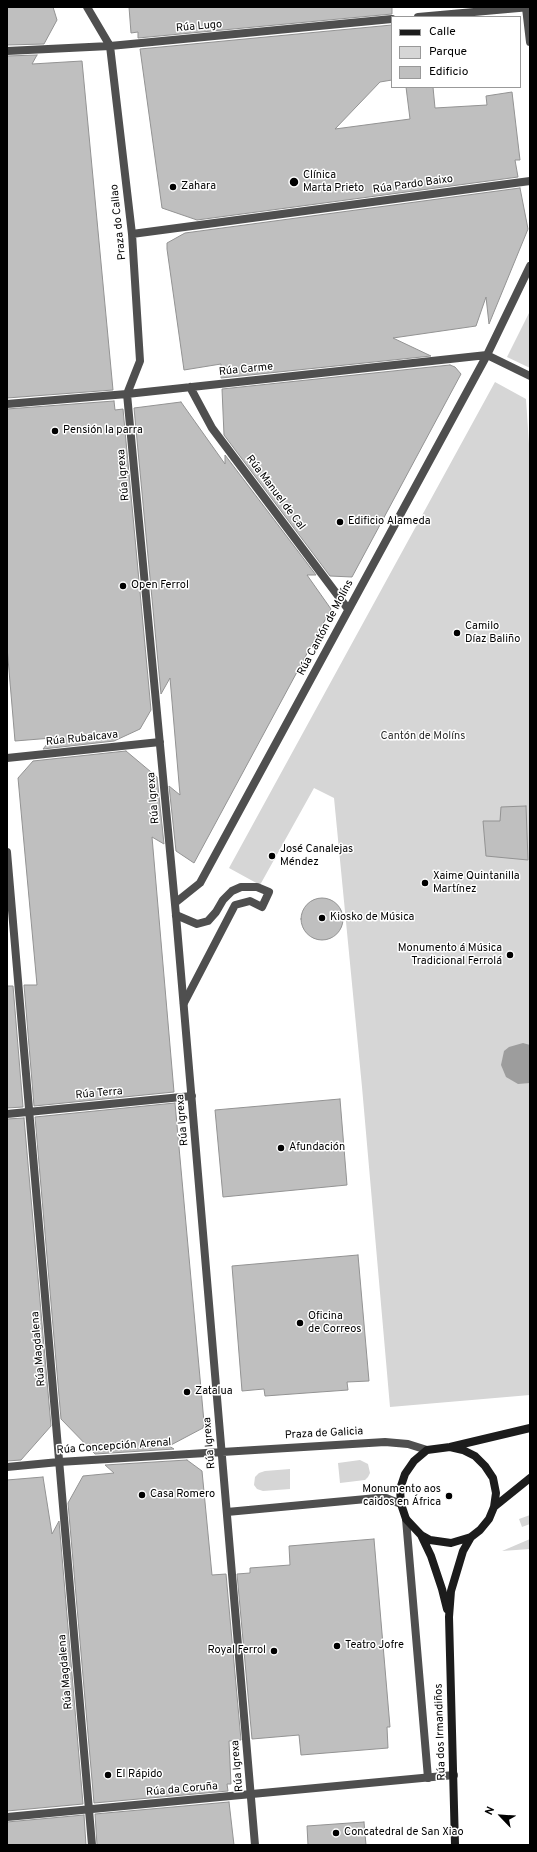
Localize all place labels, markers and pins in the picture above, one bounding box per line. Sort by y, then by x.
place label: Clínica Marta Prieto [303,169,364,195]
marker: Clínica Marta Prieto [288,176,300,188]
place label: Zahara [181,180,216,194]
marker: Zahara [168,182,178,192]
place label: Pensión la parra [63,424,143,438]
marker: Pensión la parra [50,426,60,436]
place label: Edificio Alameda [348,515,430,529]
marker: Edificio Alameda [335,517,345,527]
place label: Open Ferrol [131,579,189,593]
marker: Open Ferrol [118,581,128,591]
place label: Camilo Díaz Baliño [465,620,520,646]
marker: Camilo Díaz Baliño [452,628,462,638]
place label: José Canalejas Méndez [280,843,353,869]
marker: José Canalejas Méndez [267,851,277,861]
place label: Xaime Quintanilla Martínez [433,870,520,896]
marker: Xaime Quintanilla Martínez [420,878,430,888]
place label: Kiosko de Música [330,911,414,925]
marker: Kiosko de Música [317,913,327,923]
place label: Monumento á Música Tradicional Ferrolá [398,942,502,968]
marker: Monumento á Música Tradicional Ferrolá [505,950,515,960]
place label: Afundación [289,1141,345,1155]
marker: Afundación [276,1143,286,1153]
place label: Oficina de Correos [308,1310,361,1336]
marker: Oficina de Correos [295,1318,305,1328]
place label: Zatalua [195,1385,233,1399]
marker: Zatalua [182,1387,192,1397]
place label: Monumento aos caidos en África [362,1483,441,1509]
place label: Casa Romero [150,1488,215,1502]
marker: Casa Romero [137,1490,147,1500]
marker: Monumento aos caidos en África [444,1491,454,1501]
place label: Teatro Jofre [345,1639,404,1653]
marker: Teatro Jofre [332,1641,342,1651]
place label: Royal Ferrol [207,1644,266,1658]
marker: Royal Ferrol [269,1646,279,1656]
place label: El Rápido [116,1768,162,1782]
marker: El Rápido [103,1770,113,1780]
place label: Concatedral de San Xiao [344,1826,464,1840]
marker: Concatedral de San Xiao [331,1828,341,1838]

